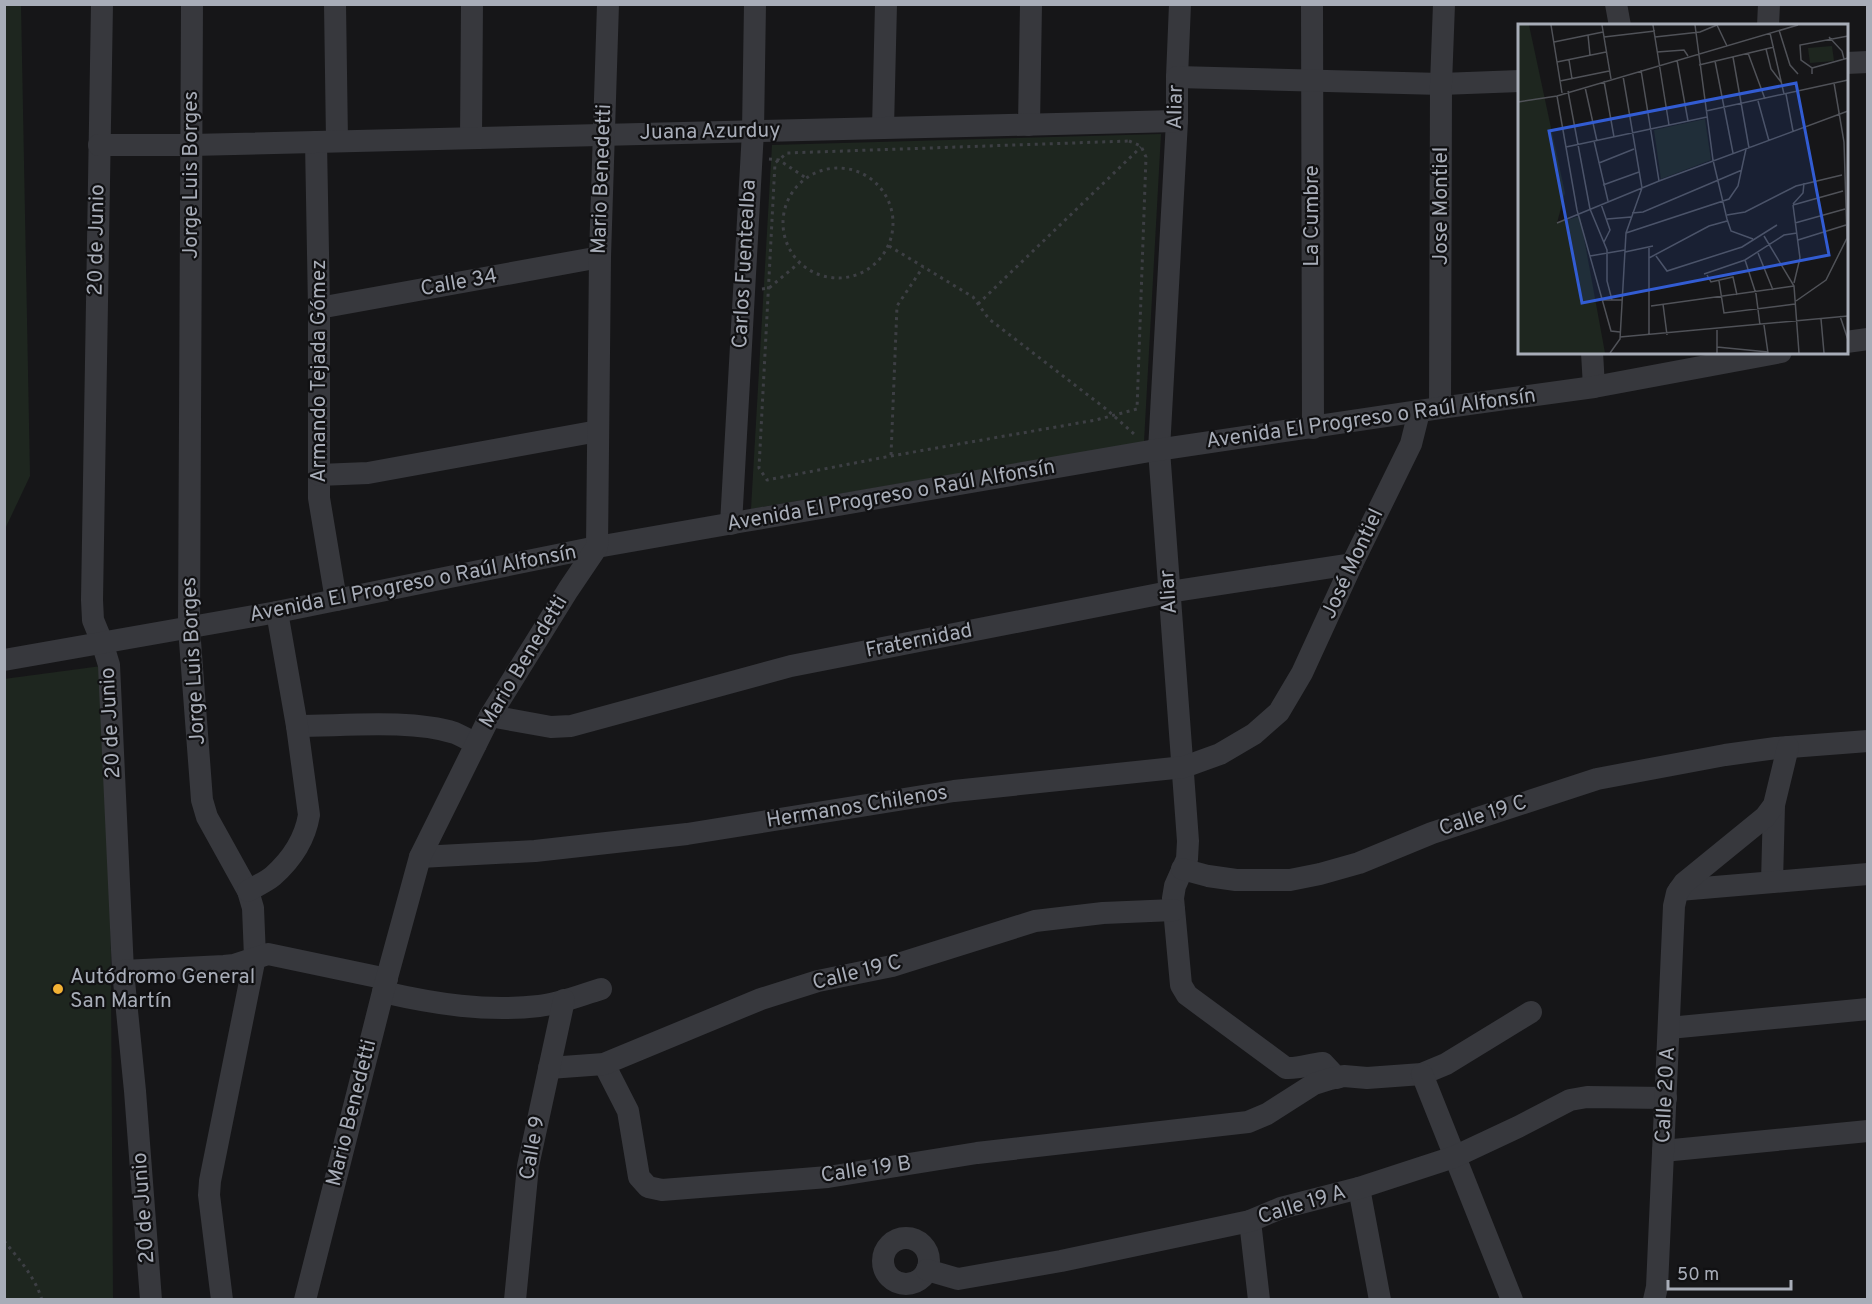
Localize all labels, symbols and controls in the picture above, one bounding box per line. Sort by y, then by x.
inset map [1518,24,1848,354]
street label: Aliar [1162,84,1190,130]
street label: Jorge Luis Borges [178,91,205,259]
street label: Mario Benedetti [586,103,618,255]
street label: Juana Azurduy [639,117,781,147]
street label: Jose Montiel [1428,147,1455,265]
street label: La Cumbre [1299,165,1326,267]
street label: Carlos Fuentealba [727,179,763,349]
street label: 20 de Junio [83,184,111,296]
street label: Armando Tejada Gómez [306,259,333,483]
street label: Calle 34 [418,263,500,303]
street label: Avenida El Progreso o Raúl Alfonsín [1204,382,1538,456]
street label: Avenida El Progreso o Raúl Alfonsín [725,454,1057,538]
street label: José Montiel [1316,505,1390,623]
street label: Avenida El Progreso o Raúl Alfonsín [247,539,579,629]
street label: Aliar [1154,569,1184,615]
street label: Jorge Luis Borges [176,576,212,746]
street label: Mario Benedetti [474,591,574,733]
street label: Fraternidad [863,617,975,665]
street label: 20 de Junio [95,667,127,779]
street label: Hermanos Chilenos [764,779,950,835]
street label: Calle 19 C [1436,789,1530,843]
street label: Calle 19 C [810,949,904,997]
place label: Autódromo General San Martín [70,964,255,1015]
marker: Autódromo General San Martín [51,982,65,996]
street label: Mario Benedetti [321,1037,383,1189]
street label: Calle 20 A [1650,1046,1682,1144]
street label: Calle 9 [514,1114,552,1182]
street label: Calle 19 B [819,1150,913,1190]
street label: 20 de Junio [127,1151,161,1265]
street label: Calle 19 A [1255,1179,1349,1231]
scale bar [1668,1253,1791,1291]
text: 50 m [1677,1264,1719,1287]

